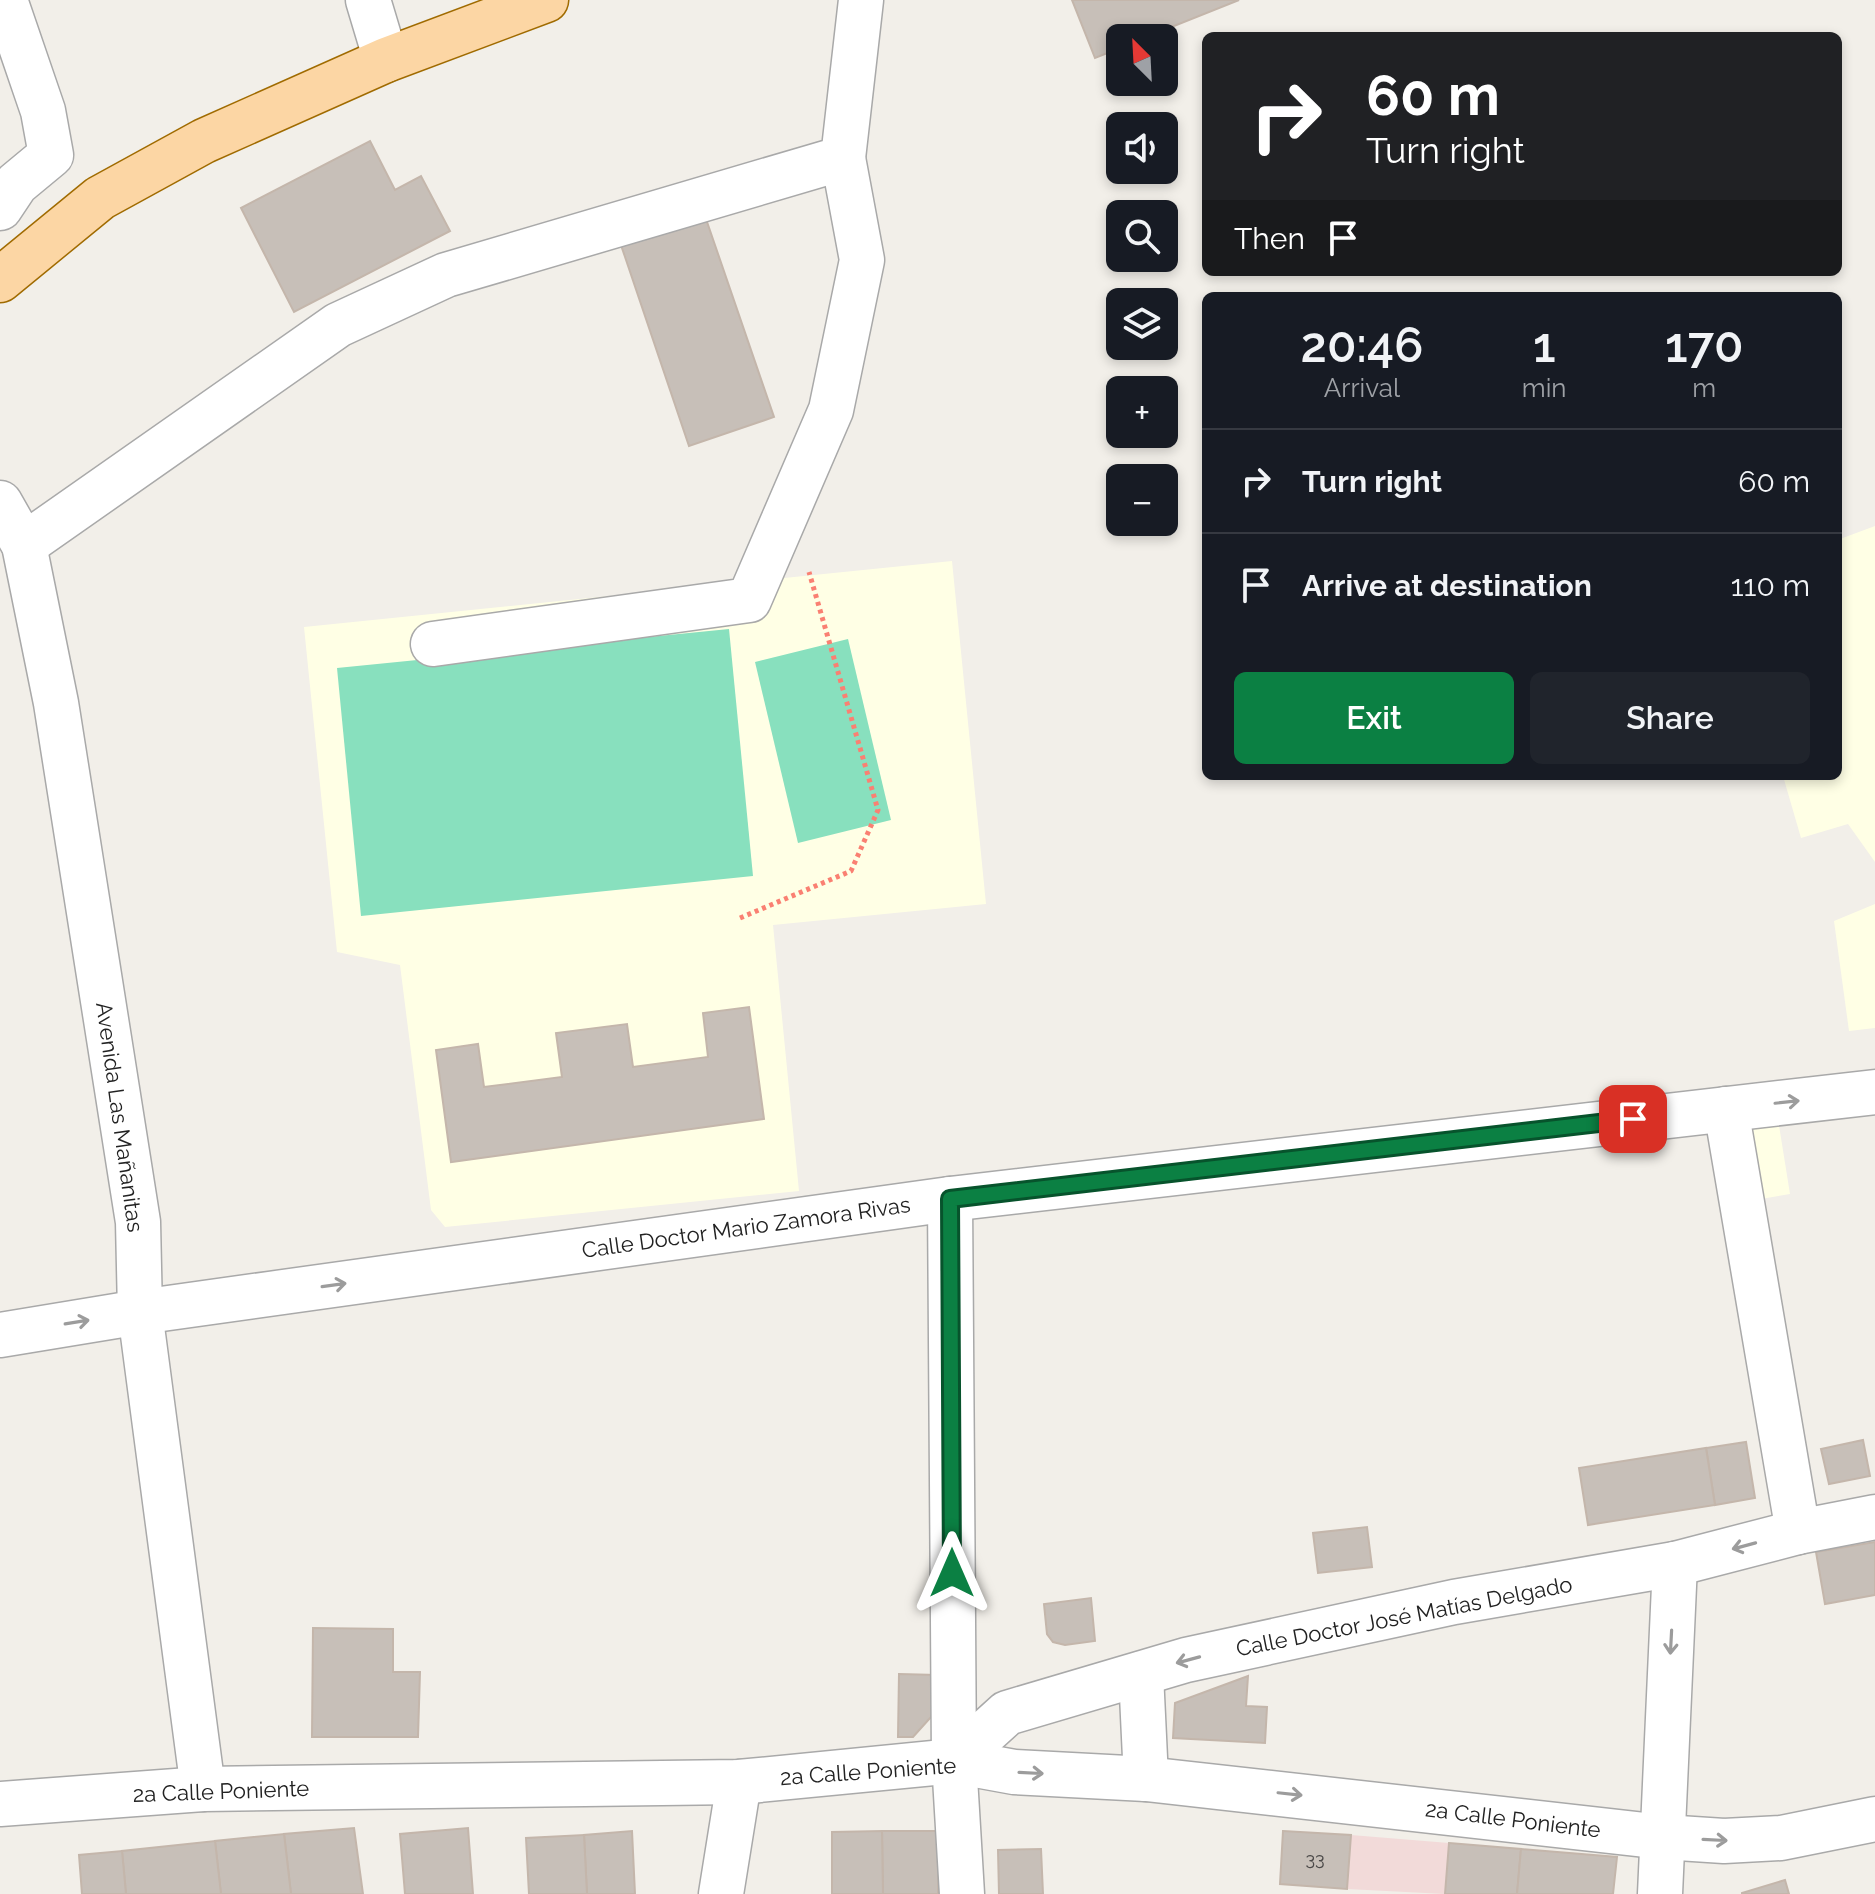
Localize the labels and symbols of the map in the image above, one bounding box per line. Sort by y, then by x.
north arrow [1106,24,1178,96]
street label: Avenida Las Mañanitas [91,1000,149,1234]
pin [1599,1085,1667,1153]
one-way arrow [1773,1094,1800,1109]
street label: Calle Doctor Mario Zamora Rivas [580,1191,912,1263]
one-way arrow [321,1277,346,1292]
one-way arrow [64,1314,89,1329]
position arrow [910,1531,994,1615]
one-way arrow [1732,1540,1758,1555]
street label: Calle Doctor José Matías Delgado [1234,1571,1574,1661]
one-way arrow [1664,1628,1679,1655]
one-way arrow [1176,1654,1202,1669]
street label: 2a Calle Poniente [779,1752,957,1790]
one-way arrow [1017,1765,1044,1780]
street label: 2a Calle Poniente [132,1775,310,1807]
one-way arrow [1276,1787,1303,1802]
street label: 2a Calle Poniente [1424,1795,1602,1843]
one-way arrow [1701,1833,1728,1848]
house number: 33 [1305,1848,1325,1869]

